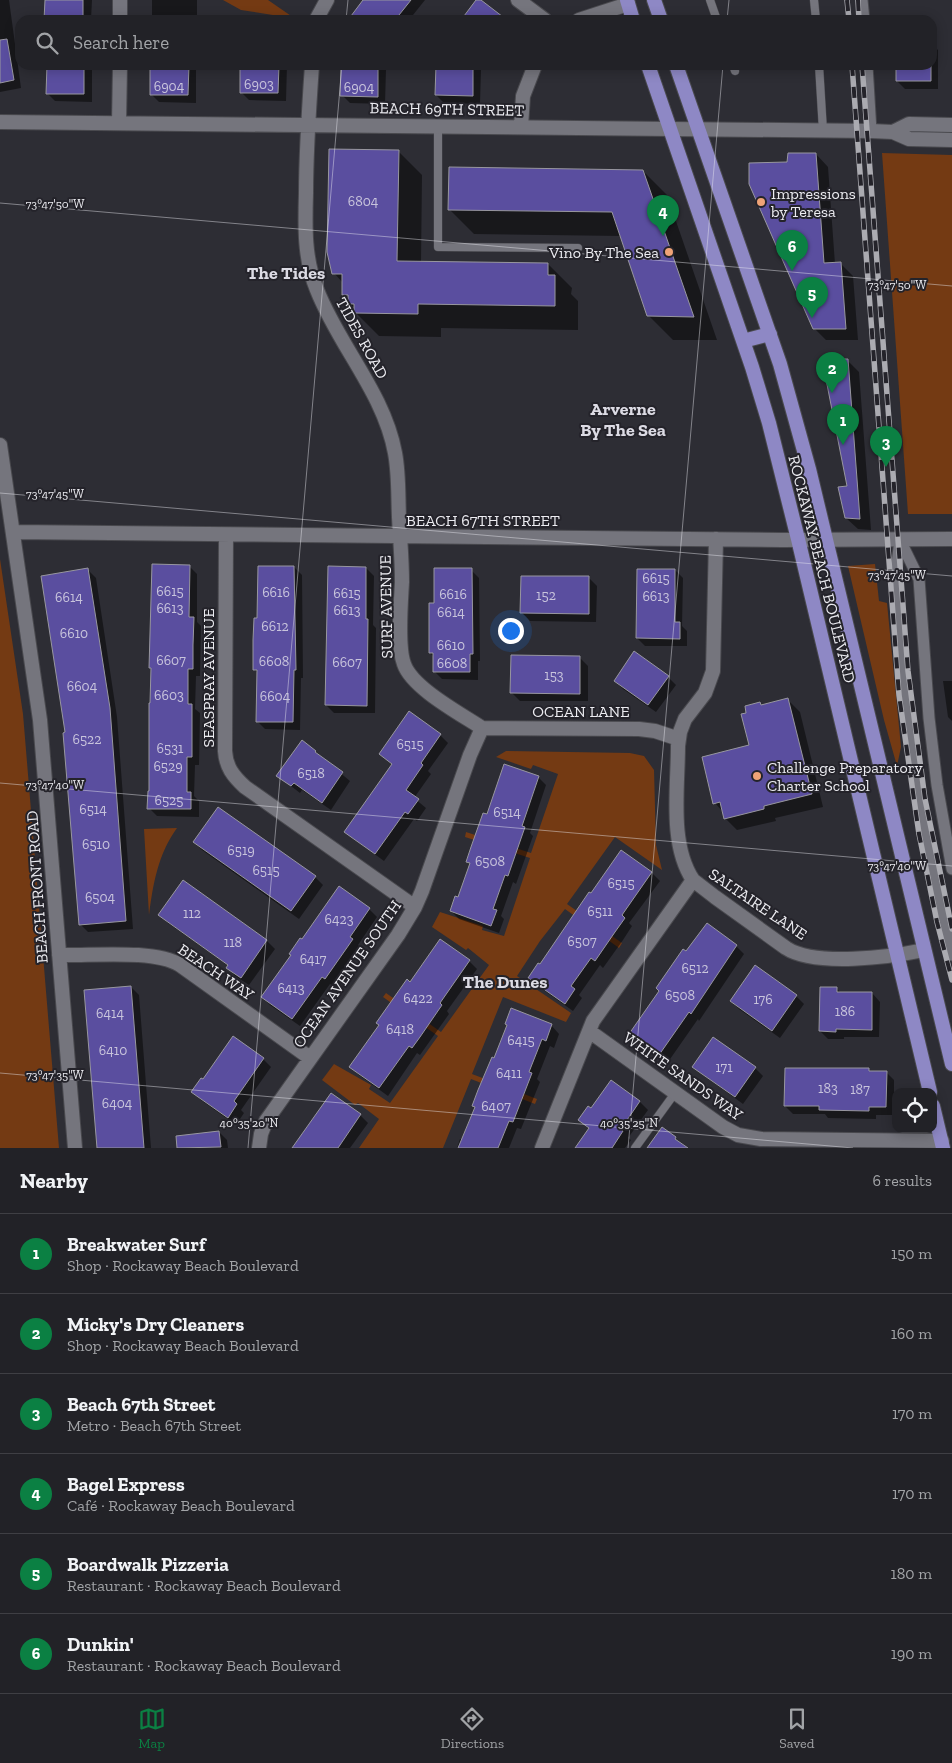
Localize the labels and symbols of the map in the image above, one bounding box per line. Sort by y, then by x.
house number: 6903 [244,76,274,93]
house number: 6904 [154,78,185,95]
house number: 6904 [344,79,375,96]
street label: BEACH 69TH STREET [370,98,525,120]
place label: Impressions by Teresa [770,184,856,221]
house number: 6804 [348,193,379,210]
pin: 4 [647,195,679,236]
marker: Impressions by Teresa [755,196,767,208]
text: 73°47'50"W [26,197,85,211]
pin: 6 [776,230,808,271]
place label: Vino By The Sea [548,243,659,262]
marker: Vino By The Sea [663,246,675,258]
district label: The Tides [247,262,325,284]
pin: 5 [796,277,828,318]
text: 73°47'50"W [868,278,927,292]
street label: TIDES ROAD [332,294,392,382]
pin: 2 [816,352,848,393]
district label: Arverne By The Sea [580,398,666,441]
pin: 1 [827,404,859,445]
pin: 3 [870,426,902,467]
street label: ROCKAWAY BEACH BOULEVARD [784,453,860,685]
text: 73°47'45"W [26,487,85,501]
street label: BEACH 67TH STREET [406,511,560,530]
street label: SURF AVENUE [376,555,396,659]
text: 73°47'45"W [868,568,927,582]
house number: 6615 [642,570,670,587]
house number: 6615 [156,583,184,600]
house number: 6616 [262,584,290,601]
house number: 6615 [333,585,361,602]
house number: 6616 [439,586,467,603]
house number: 152 [536,587,556,604]
house number: 6613 [642,588,670,605]
house number: 6614 [55,589,83,606]
house number: 6613 [156,600,184,617]
house number: 6613 [333,602,361,619]
house number: 6614 [437,604,465,621]
street label: SEASPRAY AVENUE [199,608,218,748]
house number: 6612 [261,618,289,635]
your location [498,618,524,644]
house number: 6610 [60,625,88,642]
house number: 6610 [437,637,465,654]
house number: 6607 [156,652,186,669]
house number: 6608 [259,653,289,670]
house number: 6607 [332,654,362,671]
house number: 6608 [437,655,467,672]
house number: 153 [544,667,564,684]
house number: 6604 [67,678,98,695]
house number: 6603 [154,687,184,704]
house number: 6604 [260,688,291,705]
street label: OCEAN LANE [532,702,630,721]
house number: 6522 [72,731,102,748]
house number: 6515 [396,736,424,753]
house number: 6531 [157,740,184,757]
house number: 6529 [153,758,183,775]
place label: Challenge Preparatory Charter School [767,758,923,795]
house number: 6518 [297,765,325,782]
marker: Challenge Preparatory Charter School [751,770,763,782]
text: 73°47'40"W [26,778,85,792]
house number: 6525 [155,792,183,809]
house number: 6514 [79,801,107,818]
house number: 6514 [493,804,521,821]
street label: BEACH FRONT ROAD [22,810,52,964]
house number: 6510 [82,836,110,853]
house number: 6519 [227,842,255,859]
house number: 6508 [475,853,505,870]
text: 73°47'40"W [868,859,927,873]
house number: 6515 [252,862,280,879]
street label: SALTAIRE LANE [705,864,811,944]
house number: 6515 [607,875,635,892]
house number: 6504 [85,889,116,906]
street label: OCEAN AVENUE SOUTH [289,897,405,1051]
house number: 6511 [587,903,613,920]
house number: 112 [183,905,201,922]
house number: 6423 [324,911,354,928]
house number: 6507 [567,933,597,950]
house number: 118 [224,934,242,951]
street label: BEACH WAY [174,940,258,1004]
house number: 6417 [300,951,327,968]
house number: 6512 [681,960,709,977]
district label: The Dunes [463,971,547,993]
house number: 6413 [277,980,305,997]
house number: 6508 [665,987,695,1004]
house number: 6422 [403,990,433,1007]
house number: 176 [753,991,773,1008]
house number: 186 [835,1003,855,1020]
house number: 6414 [96,1005,124,1022]
house number: 6418 [386,1021,414,1038]
street label: WHITE SANDS WAY [620,1028,747,1124]
house number: 6415 [507,1032,535,1049]
house number: 6410 [99,1042,127,1059]
house number: 171 [715,1059,733,1076]
house number: 6411 [496,1065,522,1082]
text: 73°47'35"W [26,1068,85,1082]
house number: 183 [818,1080,838,1097]
house number: 187 [850,1081,870,1098]
house number: 6404 [102,1095,133,1112]
house number: 6407 [481,1098,511,1115]
text: 40°35'20"N [220,1116,279,1130]
text: 40°35'25"N [600,1116,658,1130]

